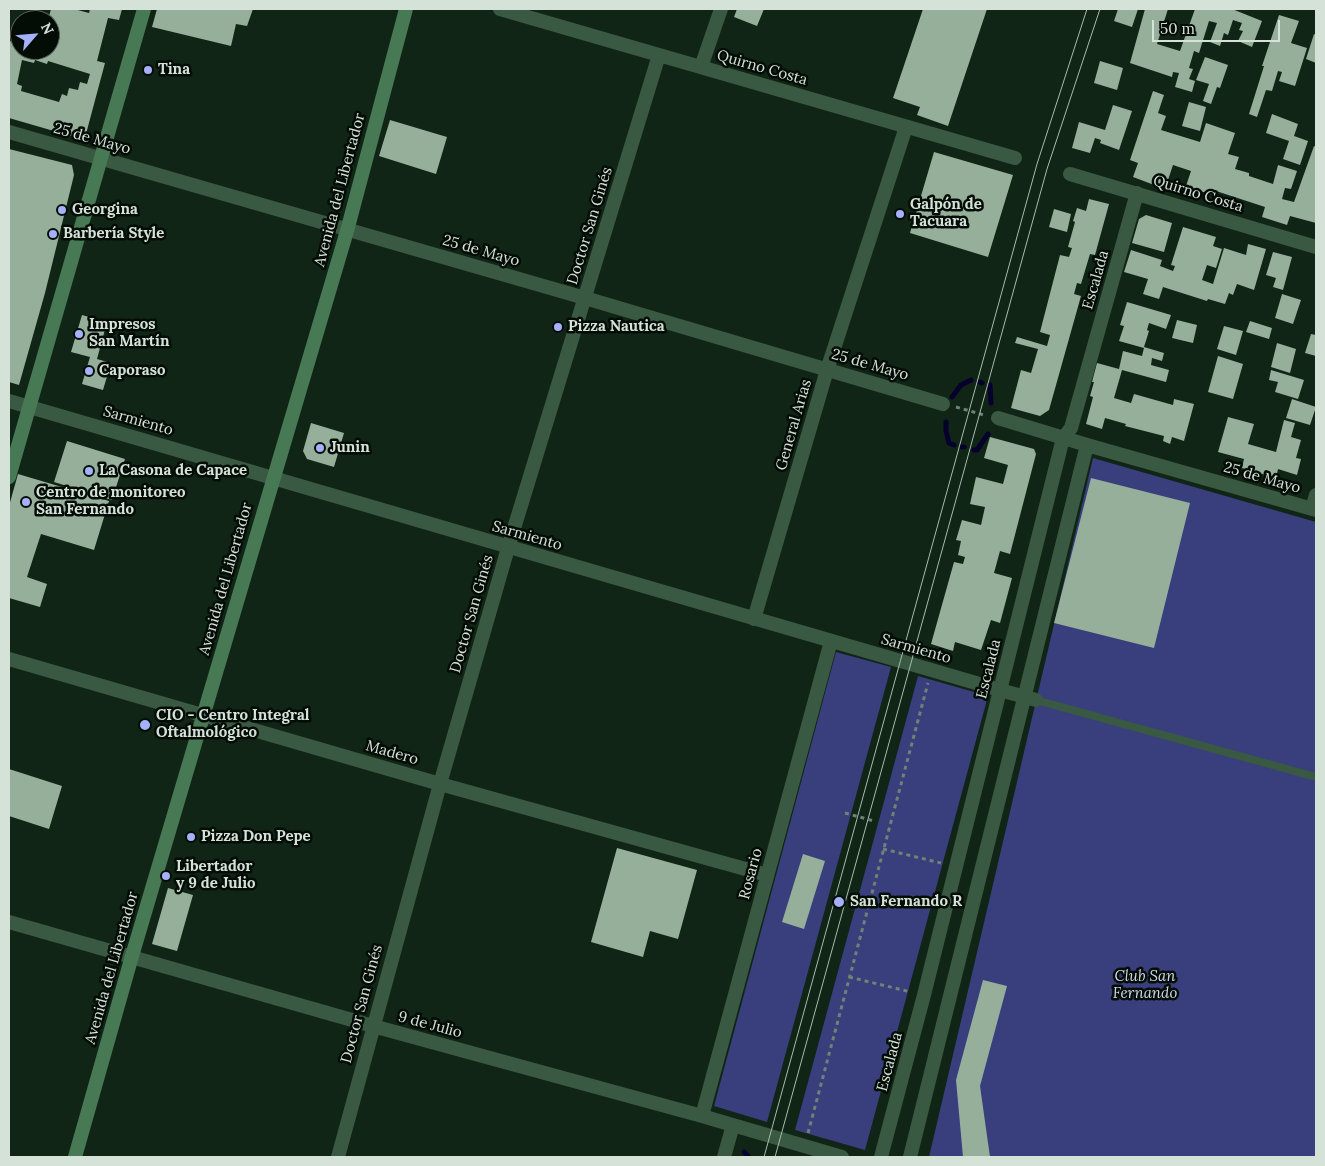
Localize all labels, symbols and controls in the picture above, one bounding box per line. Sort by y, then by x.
north arrow [10,10,60,60]
scale bar [1155,10,1282,42]
text: 50 m [1160,19,1195,38]
text: N [37,20,58,38]
street label: Quirno Costa [715,47,809,89]
place label: Tina [158,61,190,79]
marker: Tina [142,64,154,76]
street label: Avenida del Libertador [311,111,369,269]
street label: 25 de Mayo [51,119,133,159]
street label: Doctor San Ginés [564,165,616,287]
street label: Quirno Costa [1151,172,1245,216]
place label: Galpón de Tacuara [910,196,982,231]
place label: Georgina [72,201,138,219]
marker: Georgina [56,204,68,216]
marker: Galpón de Tacuara [894,208,906,220]
place label: Barbería Style [63,225,164,243]
marker: Barbería Style [47,228,59,240]
street label: 25 de Mayo [440,231,522,271]
street label: Escalada [1079,248,1113,312]
place label: Impresos San Martín [89,316,170,351]
place label: Pizza Nautica [568,318,665,336]
marker: Pizza Nautica [552,321,564,333]
marker: Impresos San Martín [73,328,85,340]
street label: 25 de Mayo [829,345,911,385]
place label: Caporaso [99,362,165,380]
marker: Caporaso [83,365,95,377]
street label: General Arias [772,377,816,473]
street label: Sarmiento [101,402,175,440]
place label: Junin [330,439,370,457]
marker: Junin [314,442,326,454]
street label: 25 de Mayo [1221,458,1303,498]
place label: La Casona de Capace [99,462,247,480]
marker: La Casona de Capace [83,465,95,477]
place label: Centro de monitoreo San Fernando [36,484,186,519]
marker: Centro de monitoreo San Fernando [20,496,32,508]
street label: Avenida del Libertador [196,501,256,657]
street label: Sarmiento [490,517,564,555]
street label: Doctor San Ginés [447,553,497,675]
street label: Sarmiento [879,630,953,668]
street label: Escalada [973,637,1005,701]
place label: CIO - Centro Integral Oftalmológico [156,707,309,742]
marker: CIO - Centro Integral Oftalmológico [138,718,152,732]
street label: Madero [364,737,420,769]
place label: Pizza Don Pepe [201,828,311,846]
marker: Pizza Don Pepe [185,831,197,843]
street label: Rosario [736,846,766,902]
place label: Libertador y 9 de Julio [176,858,256,893]
marker: Libertador y 9 de Julio [160,870,172,882]
street label: Avenida del Libertador [82,890,142,1046]
place label: San Fernando R [850,893,962,911]
marker: San Fernando R [832,895,846,909]
street label: Doctor San Ginés [338,943,386,1065]
park label: Club San Fernando [1113,968,1177,1003]
street label: 9 de Julio [396,1008,464,1042]
street label: Escalada [873,1030,907,1094]

